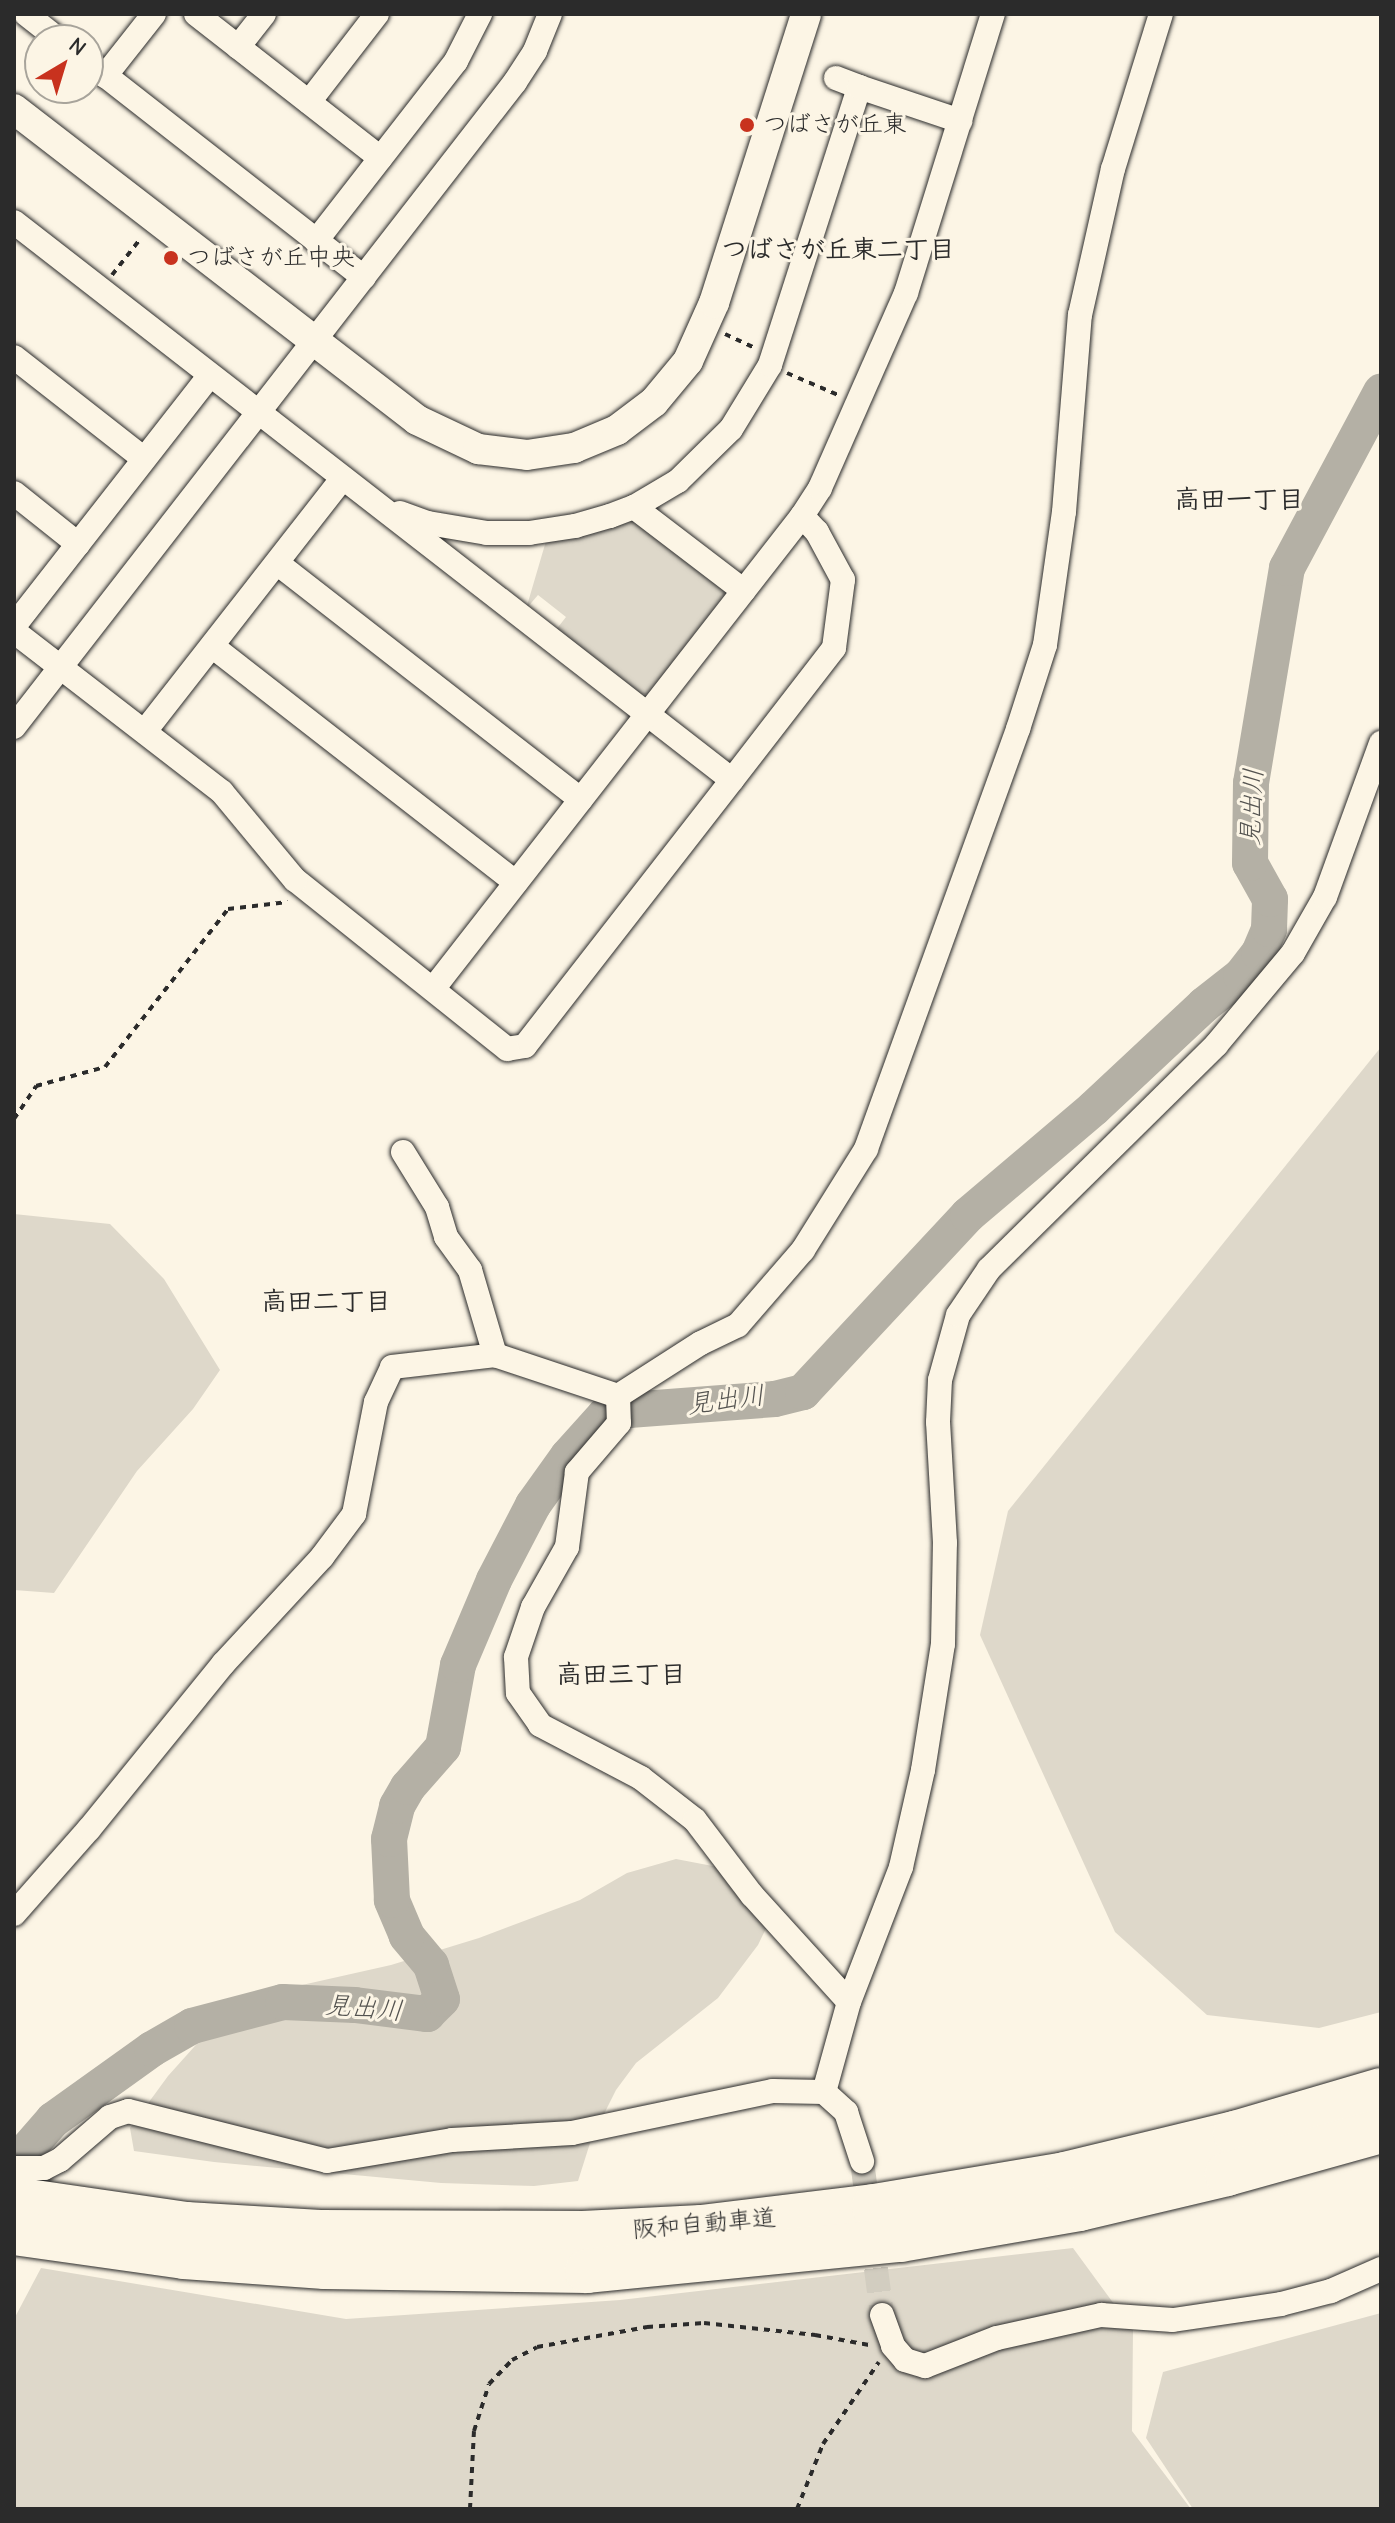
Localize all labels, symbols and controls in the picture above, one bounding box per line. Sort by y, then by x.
north arrow [24,24,104,104]
text: N [64,32,91,61]
place label: つばさが丘東 [763,111,907,139]
marker: つばさが丘東 [738,116,756,134]
district label: つばさが丘東二丁目 [721,235,955,267]
place label: つばさが丘中央 [187,244,355,272]
marker: つばさが丘中央 [162,249,180,267]
district label: 高田一丁目 [1174,485,1304,517]
water label: 見出川 [1235,767,1271,847]
district label: 高田二丁目 [261,1287,391,1319]
water label: 見出川 [685,1381,767,1421]
district label: 高田三丁目 [556,1660,686,1692]
water label: 見出川 [324,1990,404,2028]
street label: 阪和自動車道 [631,2203,777,2245]

